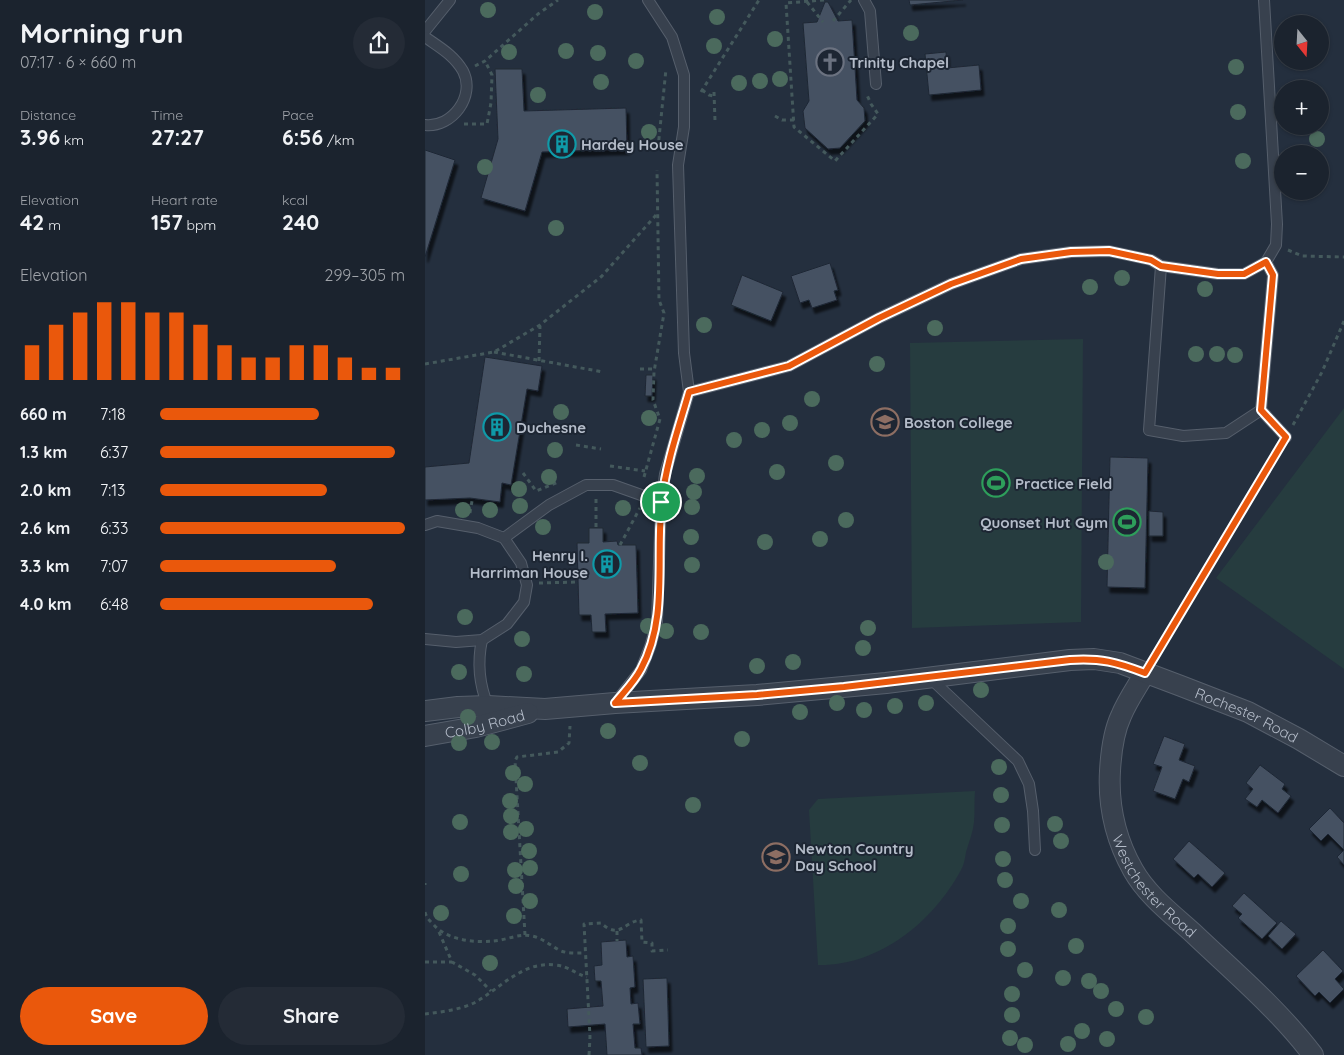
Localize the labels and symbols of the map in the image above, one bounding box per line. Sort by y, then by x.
north arrow [1274,15,1329,70]
church icon: Trinity Chapel [815,47,845,77]
place label: Trinity Chapel [849,53,949,72]
building icon: Hardey House [547,129,577,159]
place label: Hardey House [581,135,684,154]
school or university icon: Boston College [870,407,900,437]
building icon: Duchesne [482,412,512,442]
place label: Boston College [904,413,1013,432]
place label: Duchesne [516,418,586,437]
sports icon: Practice Field [981,468,1011,498]
place label: Practice Field [1015,474,1112,493]
pin [640,481,682,523]
sports icon: Quonset Hut Gym [1112,507,1142,537]
place label: Quonset Hut Gym [980,513,1108,532]
place label: Henry I. Harriman House [470,546,588,582]
building icon: Henry I. Harriman House [592,549,622,579]
street label: Rochester Road [1192,683,1302,746]
street label: Colby Road [443,705,527,742]
street label: Westchester Road [1109,832,1201,941]
place label: Newton Country Day School [795,839,914,875]
school or university icon: Newton Country Day School [761,842,791,872]

